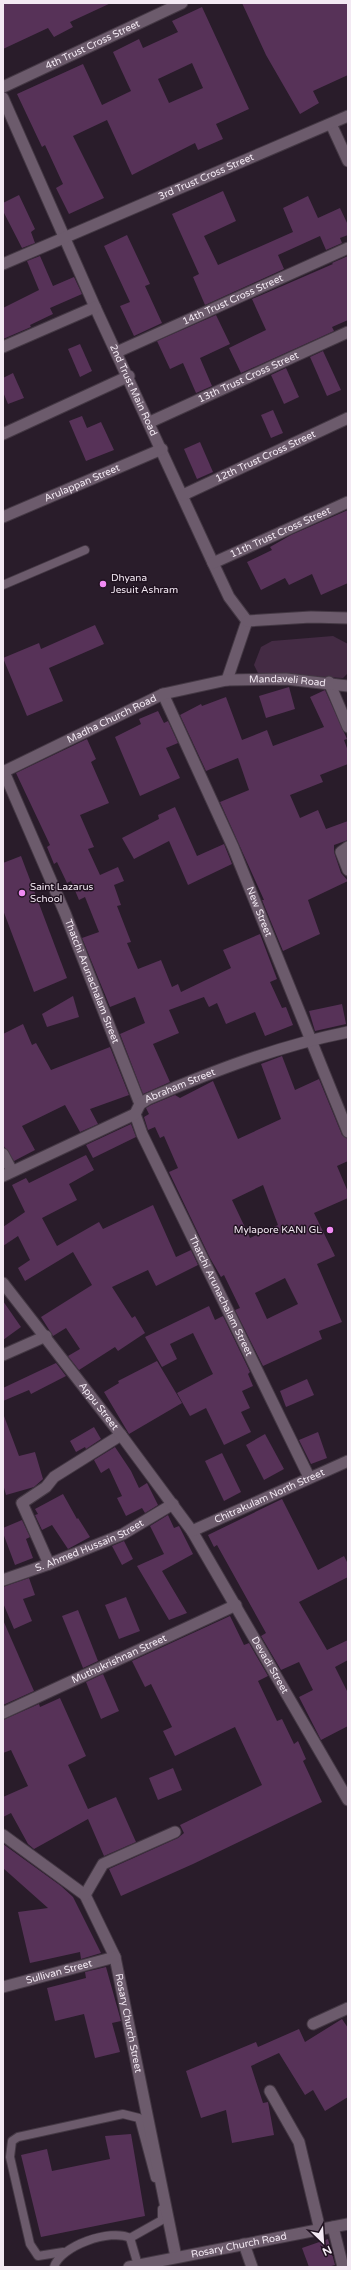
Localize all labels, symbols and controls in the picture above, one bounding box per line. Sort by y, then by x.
street label: 4th Trust Cross Street [43,18,142,72]
street label: 3rd Trust Cross Street [156,151,256,203]
street label: 14th Trust Cross Street [181,272,285,328]
street label: 2nd Trust Main Road [107,342,160,438]
street label: 13th Trust Cross Street [196,349,301,405]
street label: 12th Trust Cross Street [213,428,318,485]
street label: Arulappan Street [42,462,122,505]
street label: 11th Trust Cross Street [228,504,333,560]
place label: Dhyana Jesuit Ashram [111,572,178,596]
marker: Dhyana Jesuit Ashram [98,579,108,589]
street label: Mandaveli Road [249,673,326,689]
street label: Madha Church Road [65,692,158,746]
place label: Saint Lazarus School [30,881,94,905]
street label: New Street [244,885,275,939]
marker: Saint Lazarus School [17,888,27,898]
street label: Thatchi Arunachalam Street [62,917,122,1045]
street label: Abraham Street [143,1066,217,1106]
place label: Mylapore KANI GL [234,1224,322,1236]
marker: Mylapore KANI GL [325,1225,335,1235]
street label: Thatchi Arunachalam Street [186,1233,255,1358]
street label: Appu Street [76,1380,121,1433]
street label: Chitrakulam North Street [213,1466,327,1526]
street label: S. Ahmed Hussain Street [33,1517,146,1574]
street label: Muthukrishnan Street [70,1632,169,1686]
street label: Devadi Street [249,1635,291,1696]
street label: Sullivan Street [25,1957,94,1987]
street label: Rosary Church Street [113,1972,144,2074]
north arrow [303,2222,343,2262]
street label: Rosary Church Road [190,2230,288,2261]
text: N [320,2243,334,2258]

